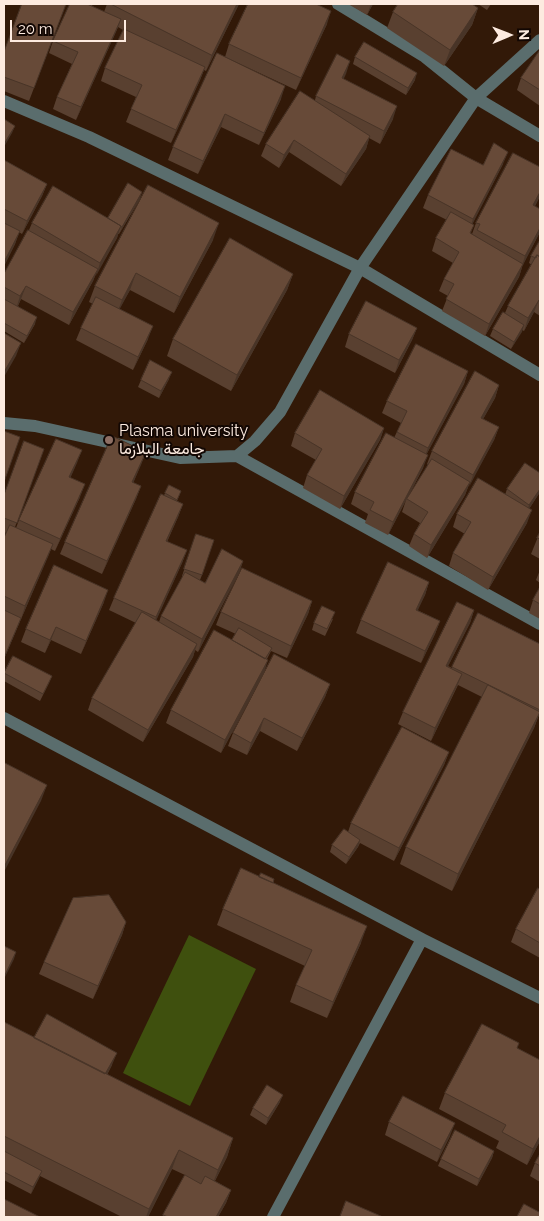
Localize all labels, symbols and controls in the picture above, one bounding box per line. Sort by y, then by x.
scale bar [12,10,129,42]
north arrow [484,10,534,60]
text: 20 m [18,20,53,38]
text: N [516,29,532,40]
place label: Plasma university جامعة البلازما [119,421,248,459]
marker: Plasma university جامعة البلازما [103,434,115,446]

